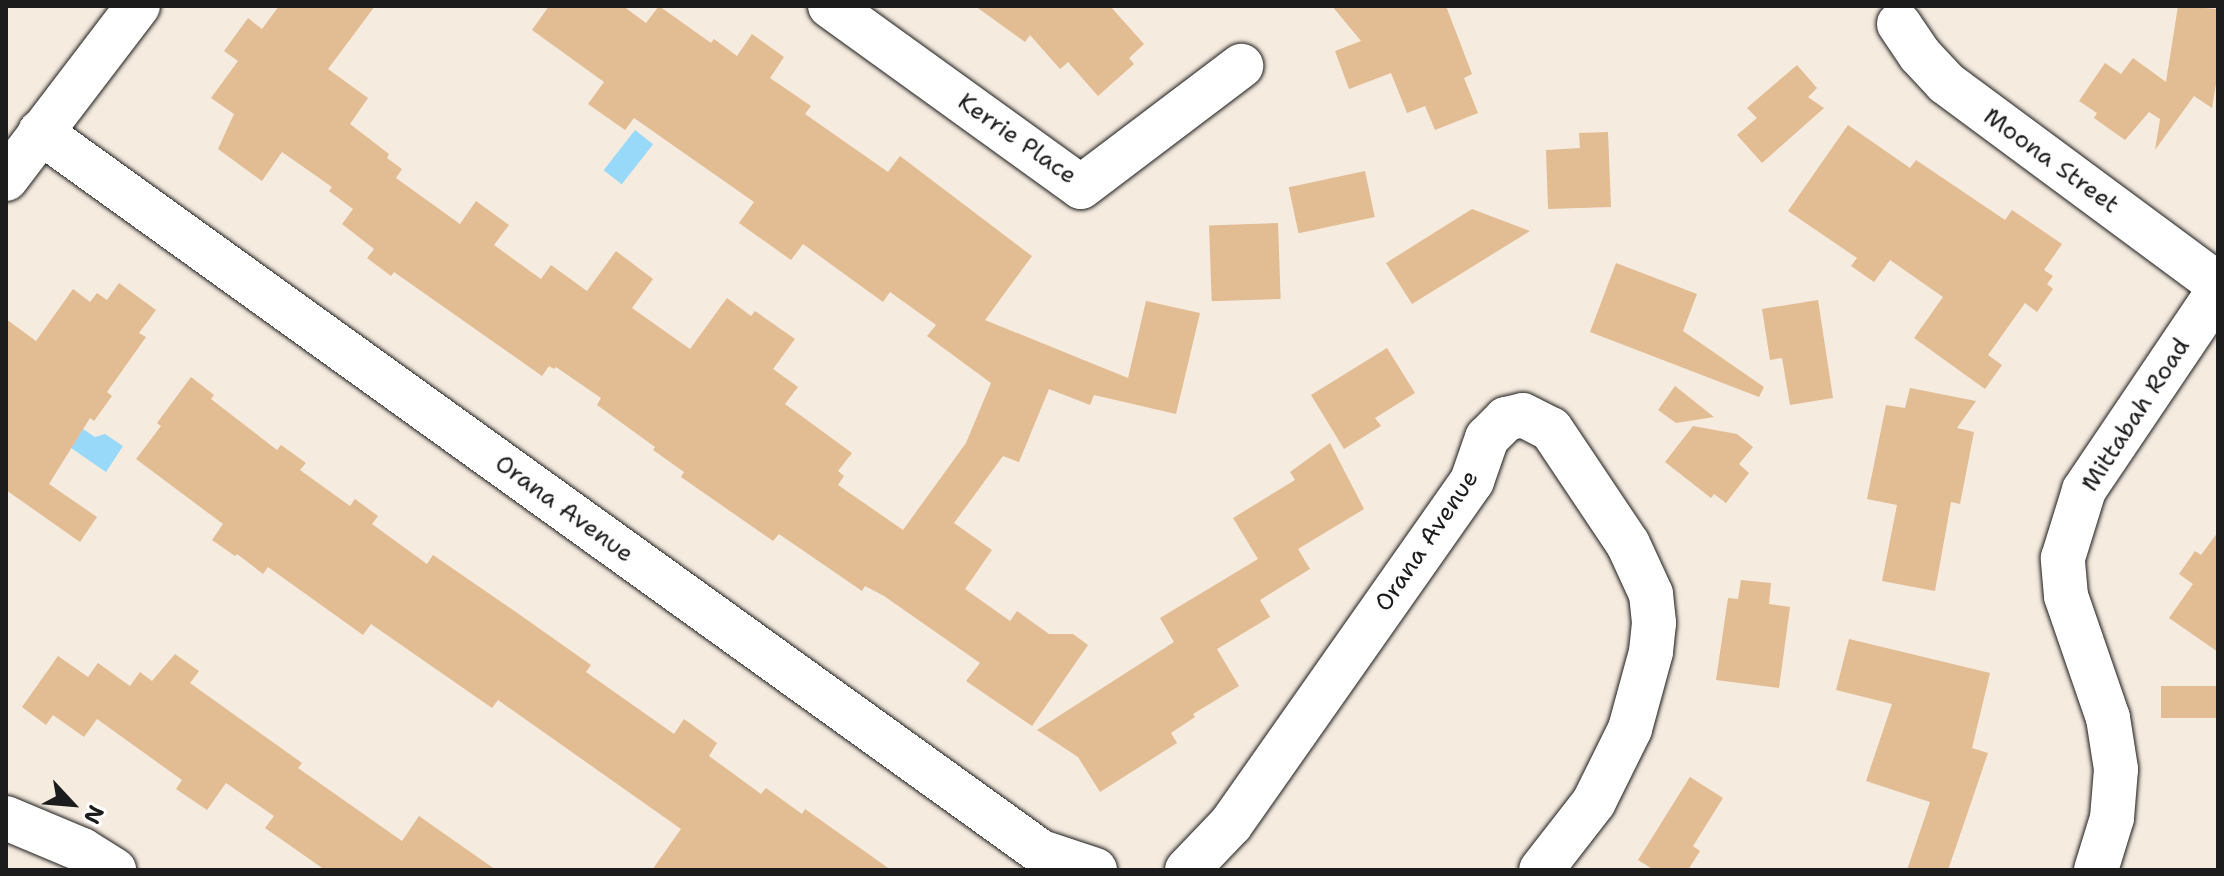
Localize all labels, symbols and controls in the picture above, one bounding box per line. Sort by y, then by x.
street label: Kerrie Place [952,88,1082,190]
street label: Moona Street [1978,102,2124,220]
street label: Mittabah Road [2076,333,2196,497]
street label: Orana Avenue [489,449,639,569]
street label: Orana Avenue [1369,465,1485,617]
north arrow [32,764,112,844]
text: N [77,801,111,829]

